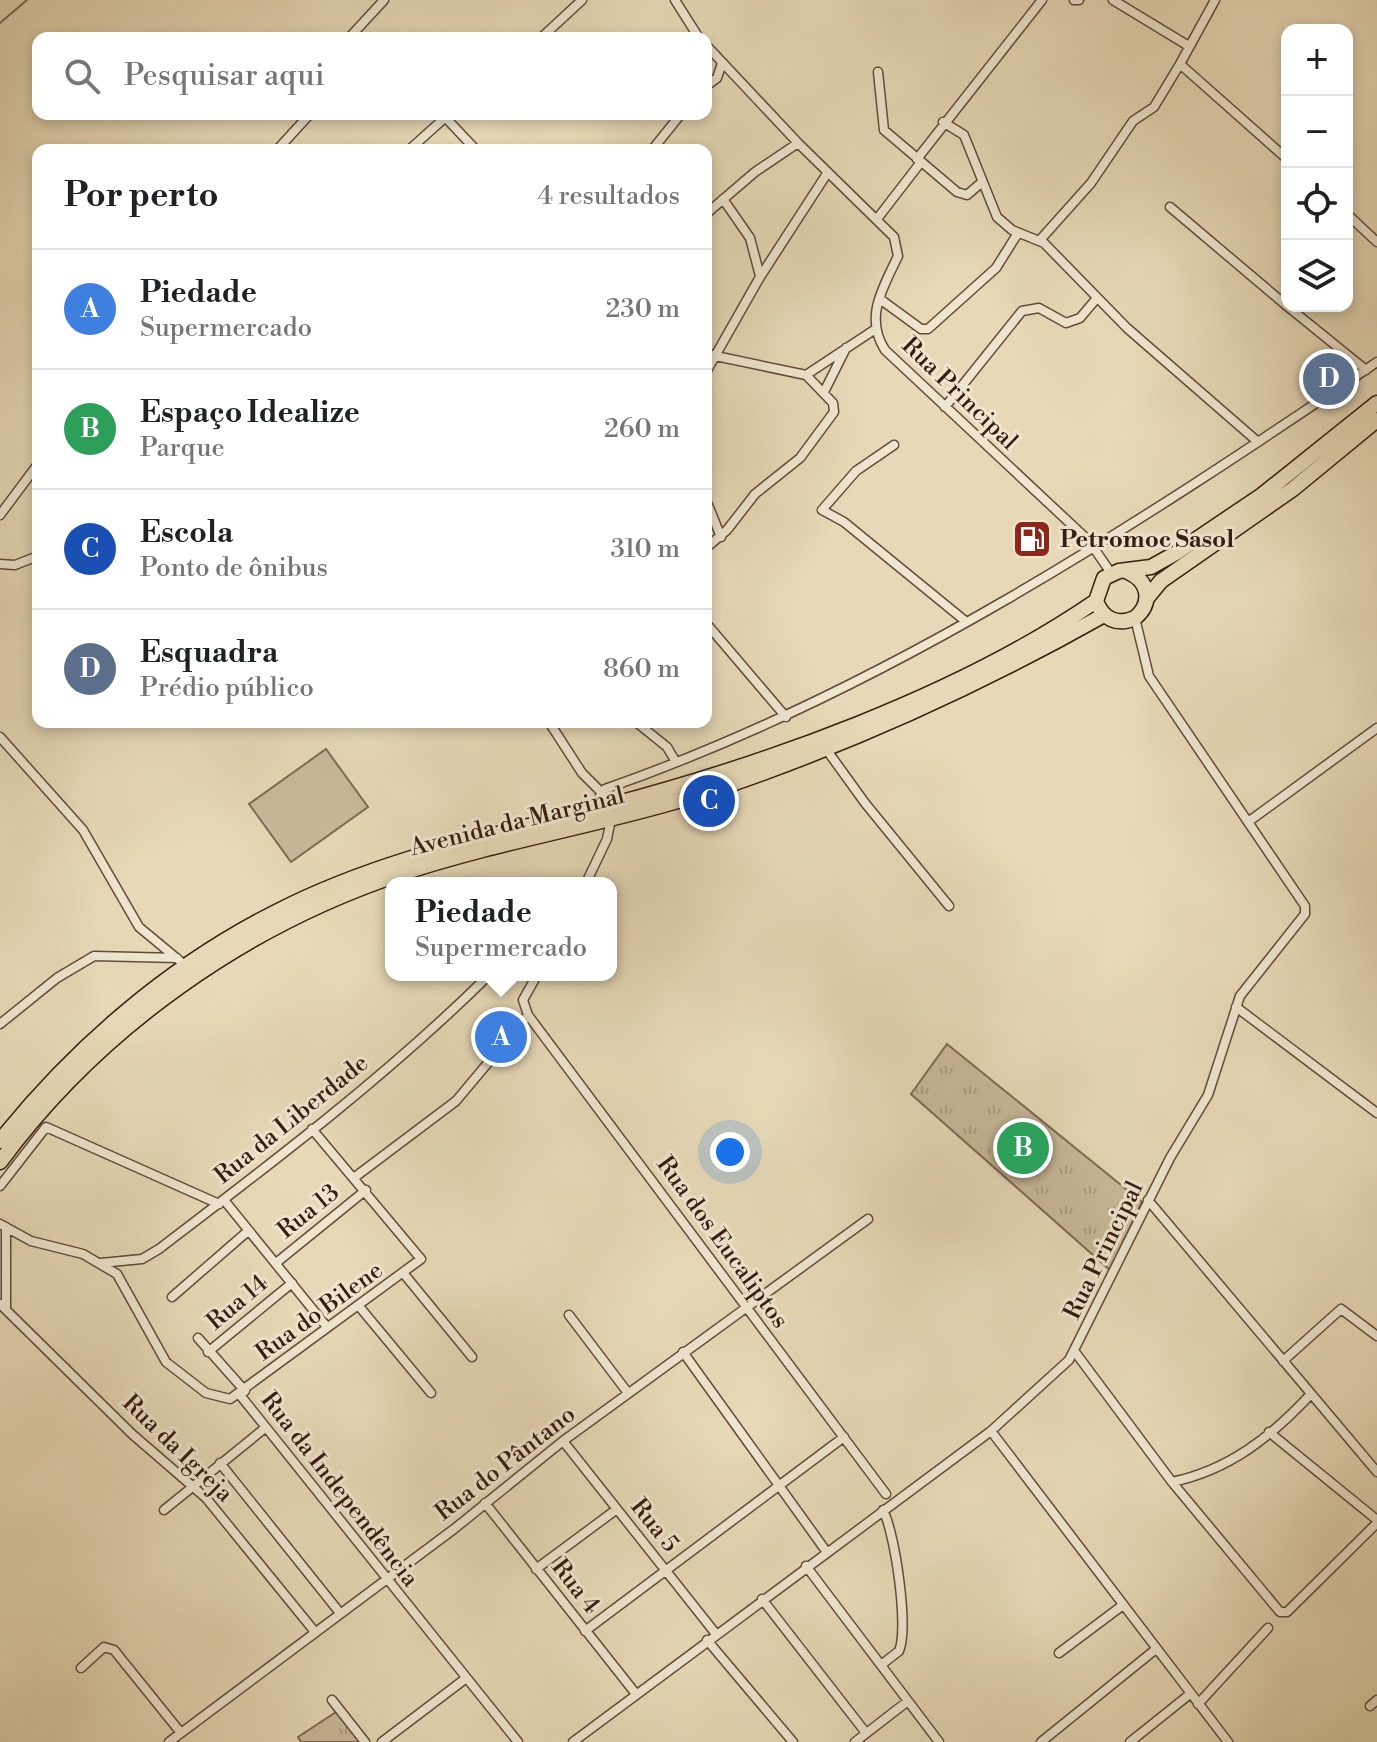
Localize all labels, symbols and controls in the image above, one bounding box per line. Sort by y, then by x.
map controls [1281,24,1353,312]
button: + [1281,24,1353,96]
search box [32,32,712,120]
icon: search [60,54,104,98]
text: Pesquisar aqui [124,57,325,95]
button: − [1281,96,1353,168]
button: locate [1281,168,1353,240]
text: Por perto [64,175,219,217]
text: 4 resultados [538,180,680,212]
button: layers [1281,240,1353,312]
text: Piedade [140,274,257,312]
text: A [81,293,99,325]
text: 230 m [605,293,680,325]
text: Supermercado [140,312,312,344]
street label: Rua Principal [895,331,1024,457]
pin: D [1303,349,1355,409]
text: Espaço Idealize [140,394,360,432]
text: B [80,413,100,445]
text: 260 m [604,413,680,445]
text: Parque [140,432,225,464]
text: Escola [140,514,233,552]
fuel station icon: Petromoc Sasol [1011,518,1053,560]
place label: Petromoc Sasol [1060,525,1234,555]
text: C [81,533,99,565]
text: 310 m [611,533,680,565]
text: Ponto de ônibus [140,552,328,584]
text: Esquadra [140,634,278,672]
text: D [80,653,100,685]
text: 860 m [603,653,680,685]
text: Prédio público [140,672,314,704]
pin: C [683,771,735,831]
street label: Avenida da Marginal [406,781,628,863]
popup [385,877,617,981]
text: Piedade [415,894,532,932]
text: Supermercado [415,932,587,964]
pin: A [475,1007,527,1067]
street label: Rua da Liberdade [209,1049,375,1191]
pin: B [997,1118,1049,1178]
your location [710,1132,750,1172]
street label: Rua dos Eucaliptos [650,1151,795,1335]
street label: Rua Principal [1058,1176,1150,1324]
street label: Rua 13 [272,1178,346,1246]
street label: Rua do Bilene [250,1256,389,1368]
street label: Rua 14 [201,1268,274,1337]
street label: Rua da Independência [254,1386,425,1594]
street label: Rua da Igreja [116,1388,240,1510]
street label: Rua do Pântano [429,1400,582,1528]
street label: Rua 5 [624,1493,685,1559]
street label: Rua 4 [544,1553,606,1620]

